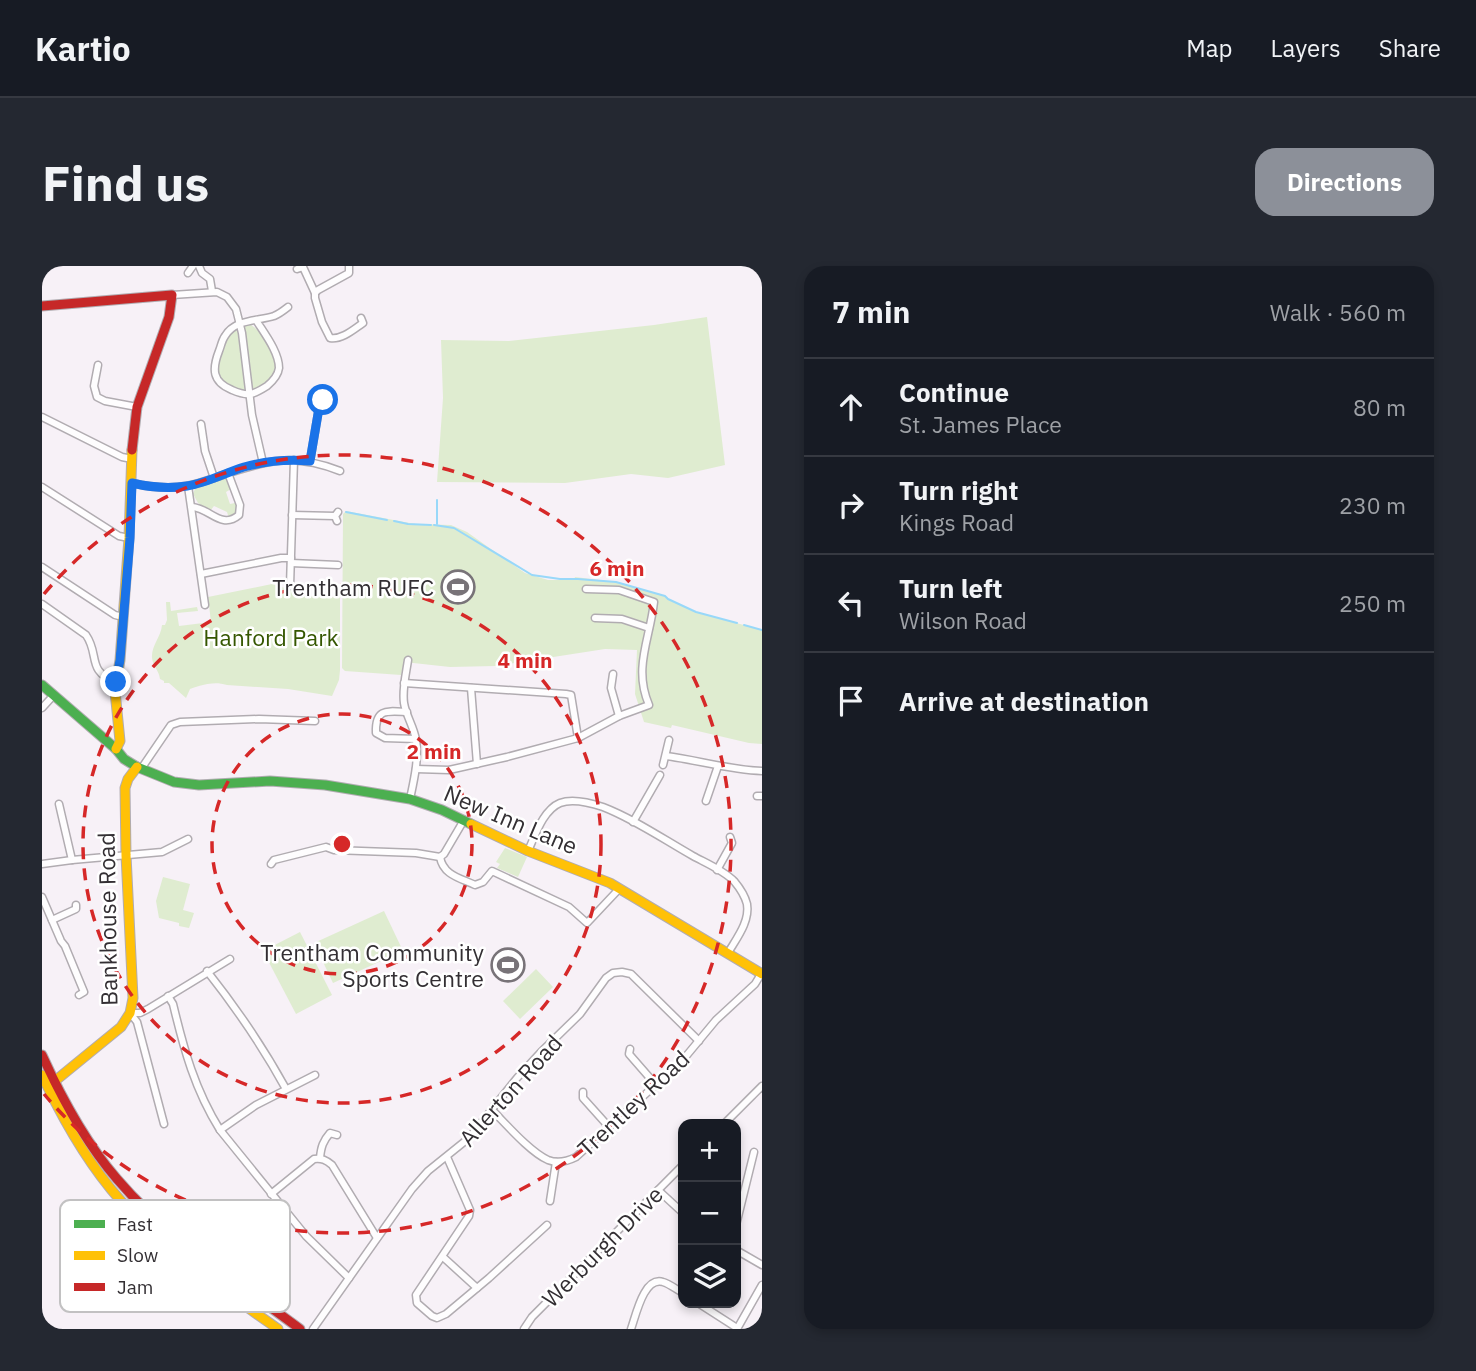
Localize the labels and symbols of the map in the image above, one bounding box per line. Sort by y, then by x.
route start [307,384,338,415]
text: 6 min [590,554,644,582]
sports icon: Trentham RUFC [439,568,477,606]
place label: Trentham RUFC [272,572,434,602]
park label: Hanford Park [203,622,339,652]
text: 4 min [498,646,552,674]
route end [100,666,131,697]
text: 2 min [407,737,461,765]
street label: New Inn Lane [440,777,582,861]
street label: Bankhouse Road [90,832,124,1006]
centre of rings [330,832,354,856]
place label: Trentham Community Sports Centre [260,937,485,993]
sports icon: Trentham Community Sports Centre [489,946,527,984]
street label: Allerton Road [452,1028,568,1152]
street label: Trentley Road [571,1043,695,1163]
street label: Werburgh Drive [535,1179,669,1313]
legend [60,1200,290,1312]
text: Fast [117,1212,153,1236]
text: Slow [117,1243,158,1267]
text: Jam [117,1275,153,1299]

